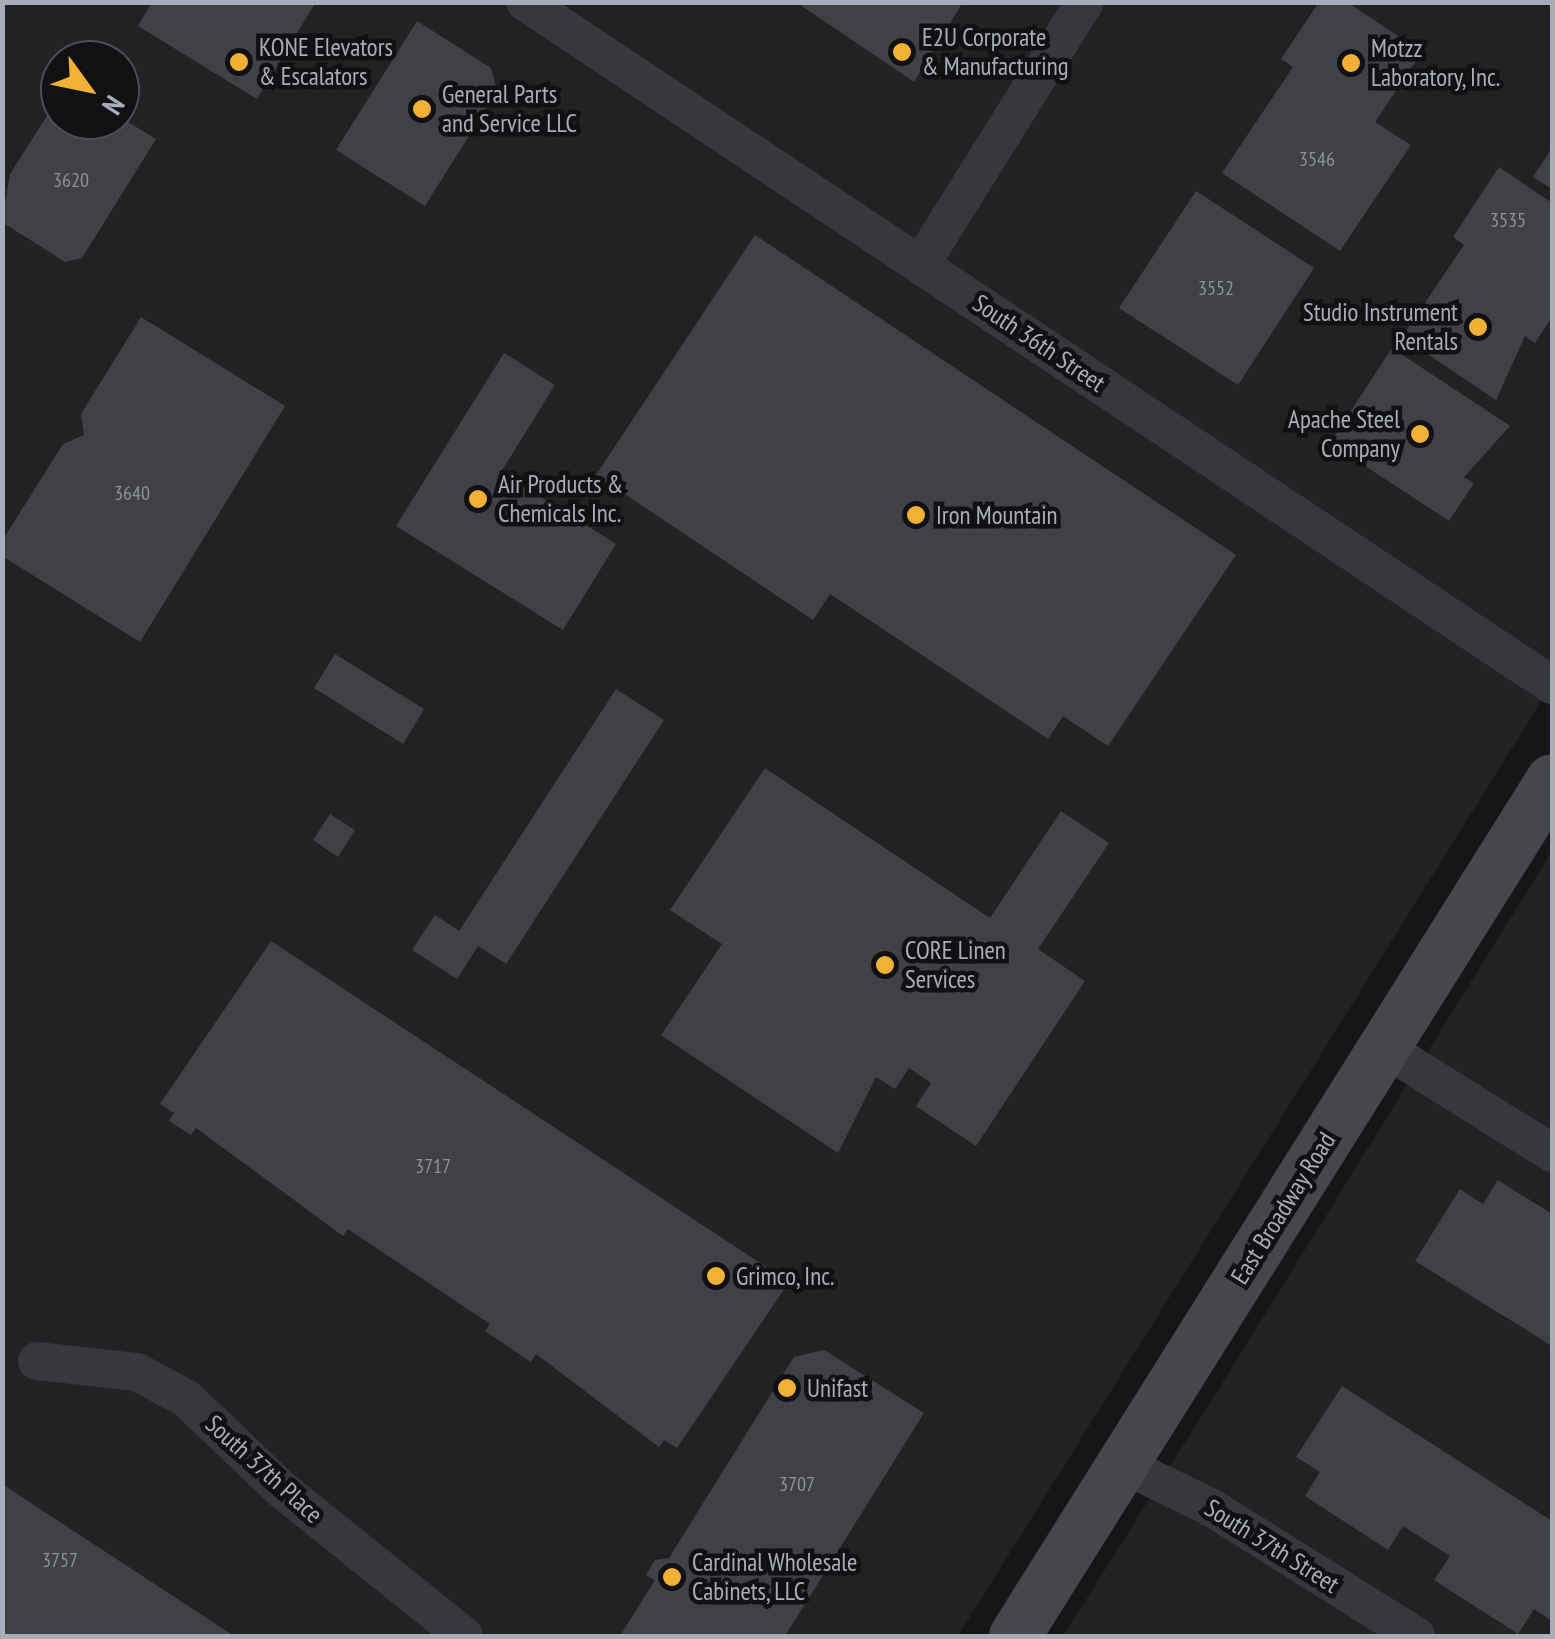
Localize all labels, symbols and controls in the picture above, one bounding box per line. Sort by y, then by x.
place label: E2U Corporate & Manufacturing [922,23,1069,82]
place label: KONE Elevators & Escalators [259,33,393,92]
place label: Motzz Laboratory, Inc. [1371,34,1502,93]
north arrow [40,40,140,140]
marker: E2U Corporate & Manufacturing [891,41,913,63]
marker: KONE Elevators & Escalators [228,51,250,73]
marker: Motzz Laboratory, Inc. [1340,52,1362,74]
place label: General Parts and Service LLC [442,80,577,139]
text: N [94,89,134,122]
marker: General Parts and Service LLC [411,98,433,120]
house number: 3546 [1299,147,1335,171]
house number: 3620 [53,168,89,192]
house number: 3535 [1490,208,1526,232]
house number: 3552 [1198,276,1234,300]
street label: South 36th Street [967,288,1111,398]
place label: Studio Instrument Rentals [1303,298,1458,357]
marker: Studio Instrument Rentals [1467,316,1489,338]
place label: Apache Steel Company [1288,405,1400,464]
marker: Apache Steel Company [1409,423,1431,445]
place label: Air Products & Chemicals Inc. [498,470,623,529]
house number: 3640 [114,481,150,505]
marker: Air Products & Chemicals Inc. [467,488,489,510]
place label: Iron Mountain [936,500,1058,530]
marker: Iron Mountain [905,504,927,526]
place label: CORE Linen Services [905,936,1006,995]
marker: CORE Linen Services [874,954,896,976]
street label: East Broadway Road [1224,1126,1342,1290]
house number: 3717 [415,1154,451,1178]
place label: Grimco, Inc. [736,1261,836,1291]
marker: Grimco, Inc. [705,1265,727,1287]
place label: Unifast [807,1373,868,1403]
marker: Unifast [776,1377,798,1399]
street label: South 37th Place [199,1409,329,1529]
house number: 3707 [779,1472,815,1496]
street label: South 37th Street [1199,1493,1345,1599]
house number: 3757 [42,1548,78,1572]
place label: Cardinal Wholesale Cabinets, LLC [692,1548,858,1607]
marker: Cardinal Wholesale Cabinets, LLC [661,1566,683,1588]

